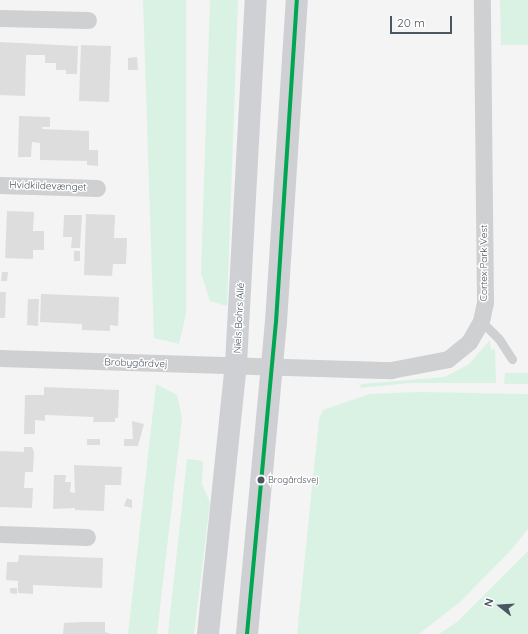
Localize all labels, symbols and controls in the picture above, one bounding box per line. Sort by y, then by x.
scale bar [392,8,454,34]
text: 20 m [397,15,425,30]
street label: Hvidkildevænget [9,179,87,193]
street label: Cortex Park Vest [478,225,490,301]
street label: Niels Bohrs Allé [231,282,247,354]
street label: Brobygårdvej [104,356,168,370]
marker: Brogårdsvej [256,475,266,485]
place label: Brogårdsvej [268,475,319,485]
north arrow [480,586,520,626]
text: N [481,597,496,608]

